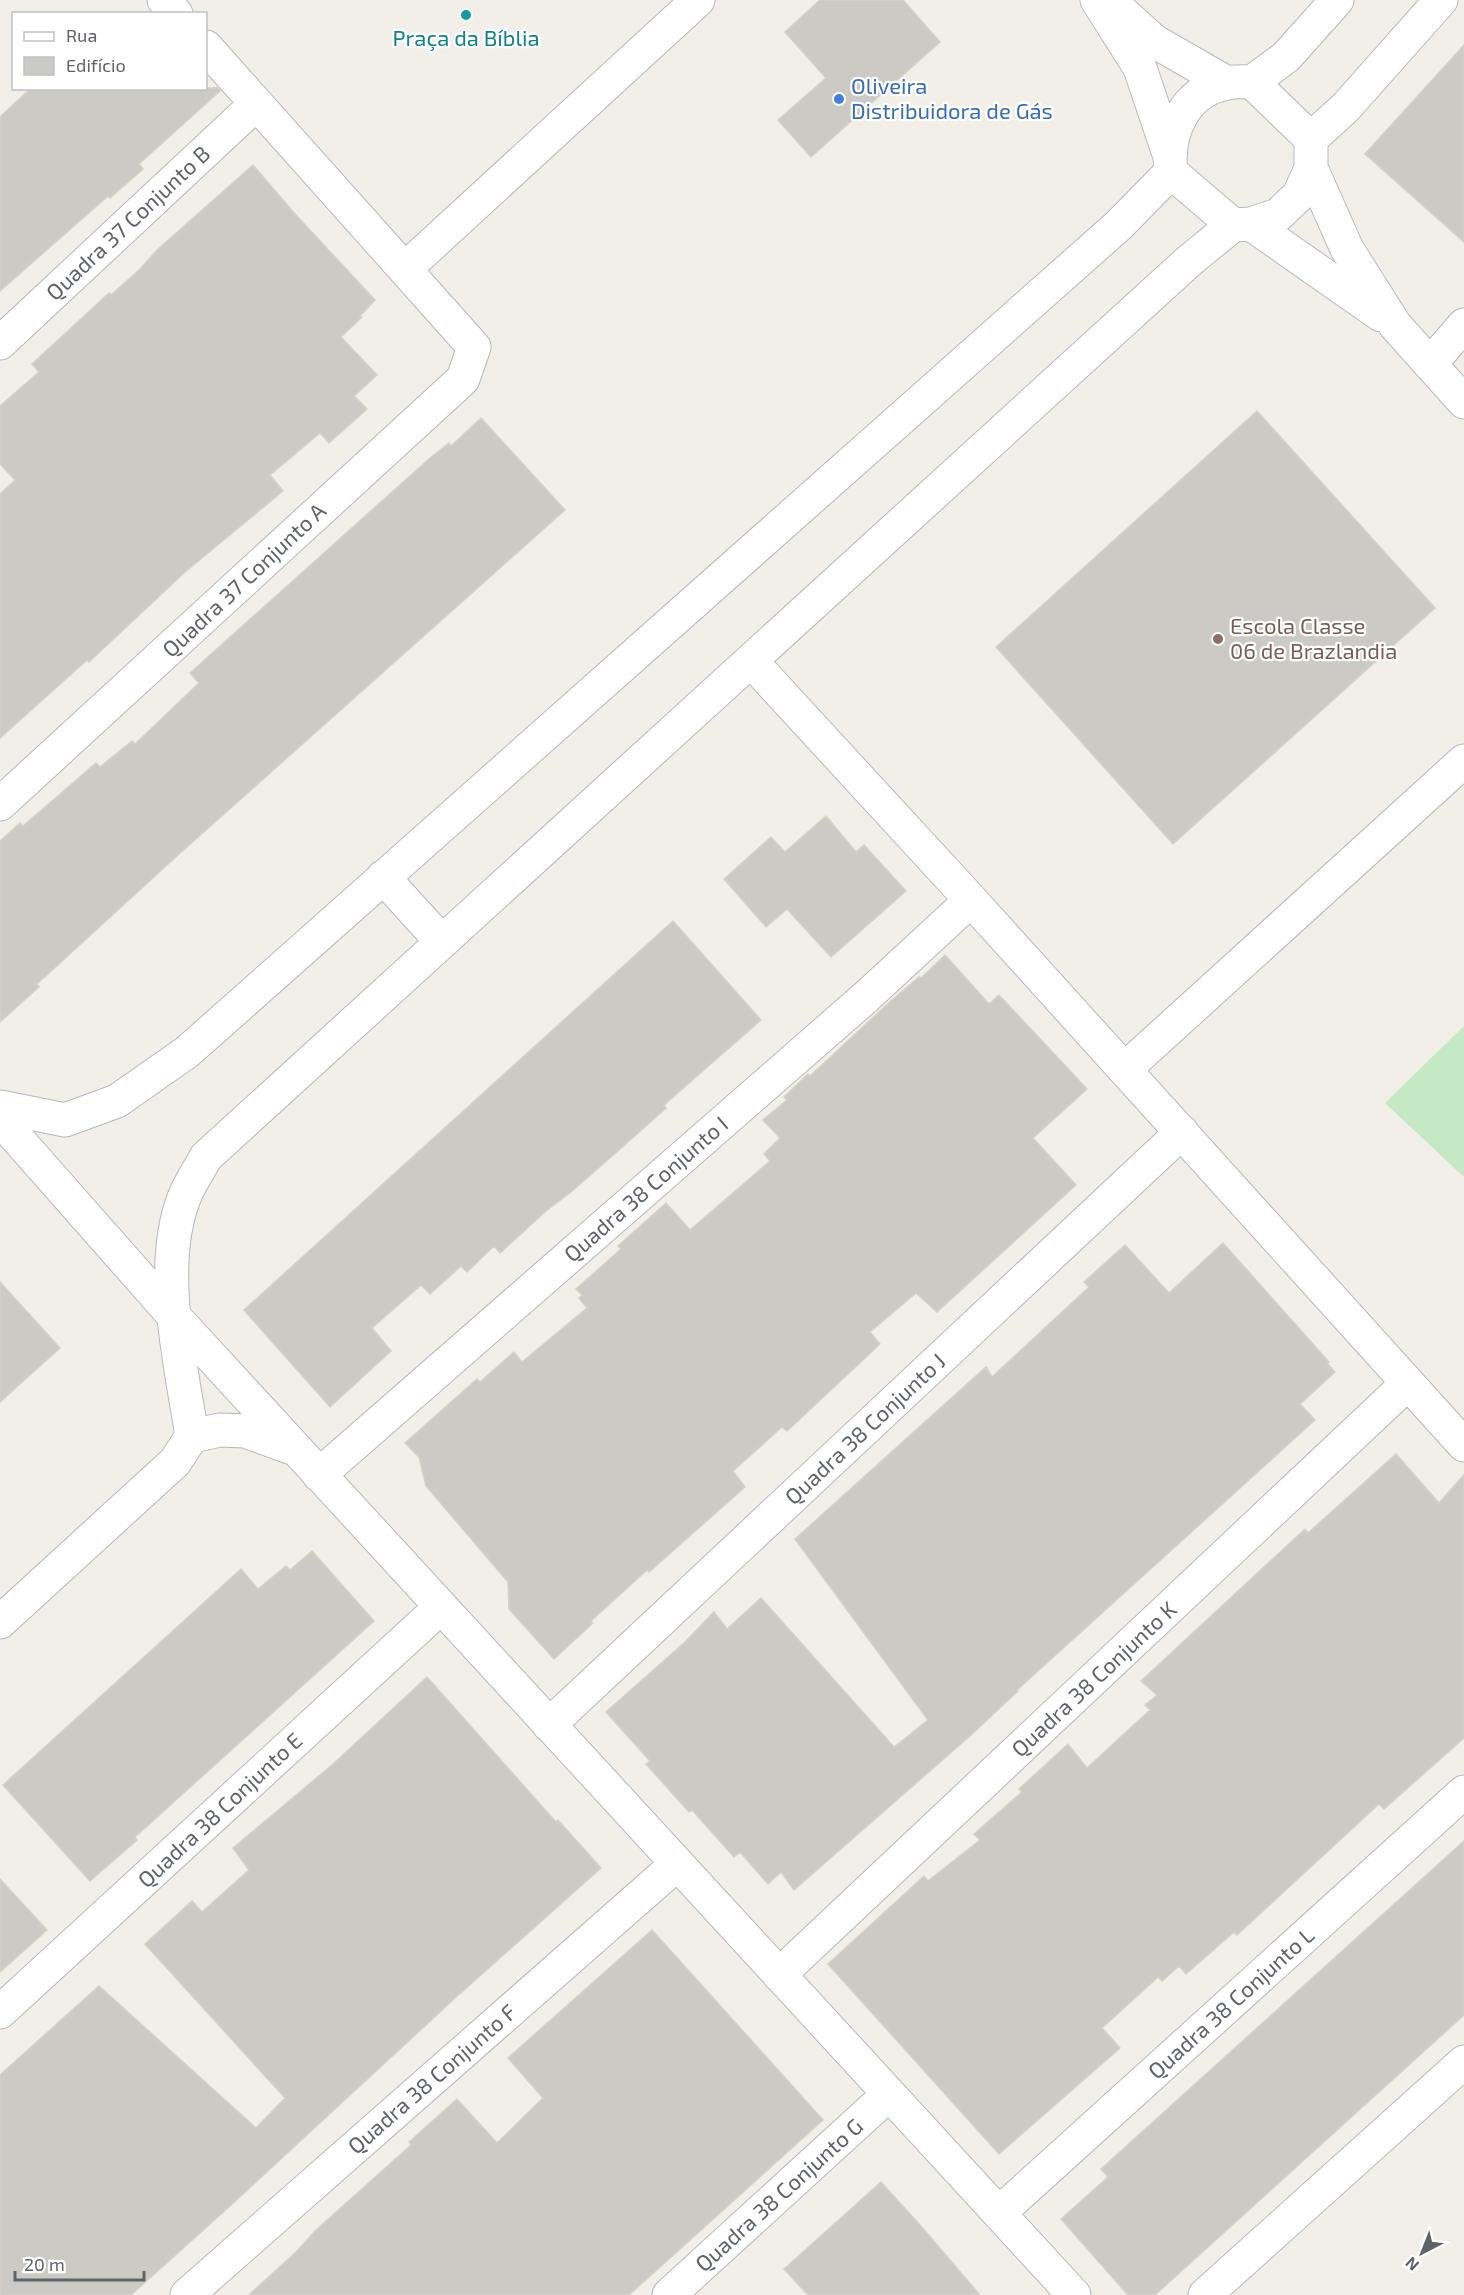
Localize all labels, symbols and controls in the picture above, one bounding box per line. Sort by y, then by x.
marker: Praça da Bíblia [459,8,473,22]
legend [12,12,207,90]
text: Rua [66,24,97,46]
place label: Praça da Bíblia [393,24,539,52]
text: Edifício [66,54,126,76]
place label: Oliveira Distribuidora de Gás [851,72,1053,123]
marker: Oliveira Distribuidora de Gás [832,92,846,106]
street label: Quadra 37 Conjunto B [40,140,215,306]
street label: Quadra 37 Conjunto A [156,497,331,662]
place label: Escola Classe 06 de Brazlandia [1230,612,1397,663]
marker: Escola Classe 06 de Brazlandia [1211,632,1225,646]
street label: Quadra 38 Conjunto I [558,1110,733,1267]
street label: Quadra 38 Conjunto J [779,1347,951,1510]
street label: Quadra 38 Conjunto K [1006,1595,1182,1762]
street label: Quadra 38 Conjunto E [132,1726,307,1893]
street label: Quadra 38 Conjunto L [1142,1921,1319,2084]
street label: Quadra 38 Conjunto F [342,1998,522,2159]
street label: Quadra 38 Conjunto G [689,2112,868,2277]
north arrow [1392,2223,1452,2283]
scale bar [15,2244,144,2282]
text: 20 m [24,2253,65,2275]
text: N [1401,2254,1422,2275]

